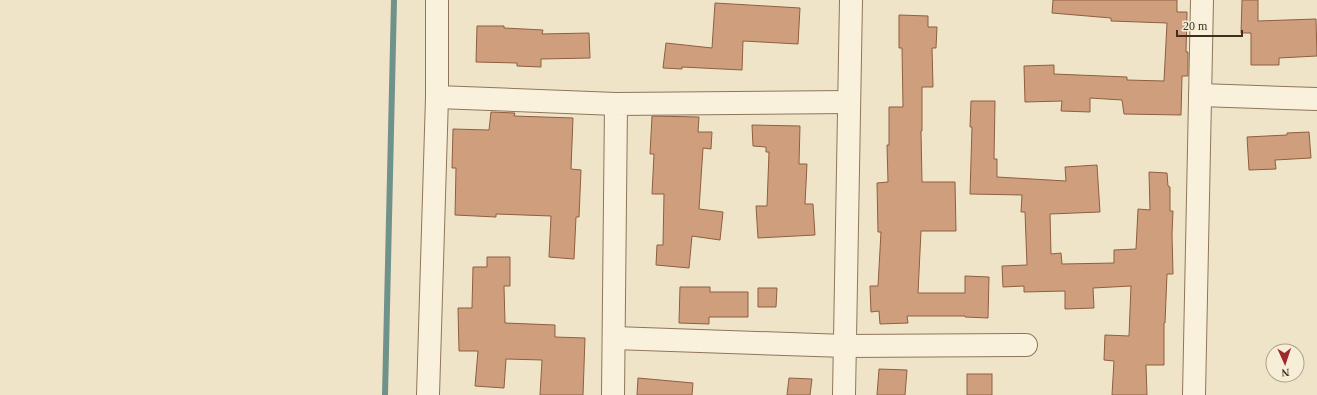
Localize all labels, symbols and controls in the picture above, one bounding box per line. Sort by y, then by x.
scale bar [1177,12,1242,38]
text: 20 m [1183,19,1208,33]
north arrow [1265,343,1305,383]
text: N [1281,367,1290,379]

